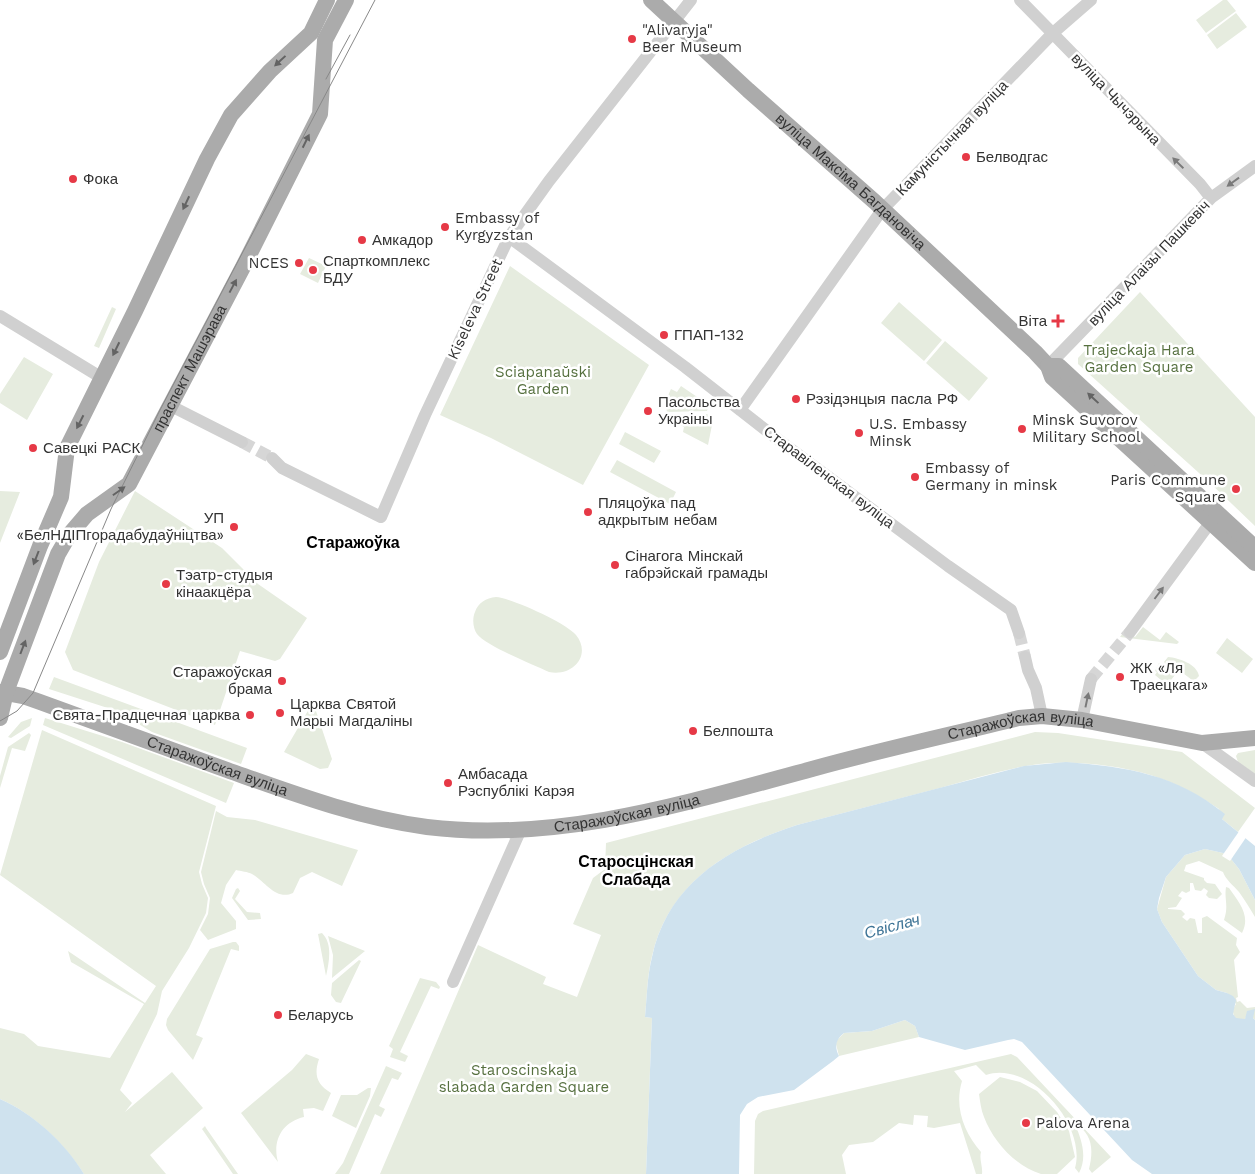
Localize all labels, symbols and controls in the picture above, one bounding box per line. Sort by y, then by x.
place label: "Alivaryja" Beer Museum [642,21,742,56]
marker: "Alivaryja" Beer Museum [626,33,638,45]
street label: вуліца Чычэрына [1068,49,1165,149]
one-way arrow [274,55,286,67]
street label: Камуністычная вуліца [892,76,1012,199]
street label: вуліца Максіма Багдановіча [772,110,930,254]
one-way arrow [302,134,310,148]
place label: Белводгас [976,148,1048,166]
marker: Белводгас [960,151,972,163]
one-way arrow [1172,157,1184,169]
place label: Фока [83,170,119,188]
marker: Фока [67,173,79,185]
one-way arrow [1227,176,1240,187]
one-way arrow [181,196,189,210]
street label: вуліца Алаізы Пашкевіч [1084,197,1214,329]
place label: Embassy of Kyrgyzstan [455,209,539,244]
marker: Embassy of Kyrgyzstan [439,221,451,233]
place label: Амкадор [372,231,433,249]
marker: Амкадор [356,234,368,246]
place label: Спарткомплекс БДУ [323,252,431,287]
place label: NCES [249,254,289,272]
street label: Kiseleva Street [444,255,507,362]
marker: NCES [293,257,305,269]
marker: Спарткомплекс БДУ [307,264,319,276]
one-way arrow [229,279,237,294]
street label: праспект Машэрава [149,301,231,435]
place label: Віта [1019,312,1048,330]
marker: Віта [1051,314,1065,328]
place label: ГПАП-132 [674,326,744,344]
marker: ГПАП-132 [658,329,670,341]
park label: Trajeckaja Hara Garden Square [1083,341,1195,376]
one-way arrow [112,342,120,357]
park label: Sciapanaŭski Garden [495,363,591,398]
place label: Рэзідэнцыя пасла РФ [806,390,958,408]
one-way arrow [1087,392,1099,404]
place label: Пасольства Украіны [658,393,741,428]
marker: Рэзідэнцыя пасла РФ [790,393,802,405]
marker: Пасольства Украіны [642,405,654,417]
place label: Minsk Suvorov Military School [1032,411,1141,446]
one-way arrow [76,414,84,429]
place label: U.S. Embassy Minsk [869,415,967,450]
street label: Старавіленская вуліца [760,422,898,532]
marker: Minsk Suvorov Military School [1016,423,1028,435]
marker: U.S. Embassy Minsk [853,427,865,439]
place label: Савецкі РАСК [43,439,141,457]
marker: Савецкі РАСК [27,442,39,454]
place label: Embassy of Germany in minsk [925,459,1058,494]
marker: Embassy of Germany in minsk [909,471,921,483]
place label: Paris Commune Square [1110,471,1226,506]
marker: Paris Commune Square [1230,483,1242,495]
one-way arrow [113,486,126,496]
place label: Пляцоўка пад адкрытым небам [598,494,717,529]
marker: Пляцоўка пад адкрытым небам [582,506,594,518]
place label: УП «БелНДІПгорадабудаўніцтва» [16,509,224,544]
marker: УП «БелНДІПгорадабудаўніцтва» [228,521,240,533]
district label: Старажоўка [306,533,400,552]
place label: Сінагога Мінскай габрэйскай грамады [625,547,768,582]
one-way arrow [32,551,39,566]
marker: Сінагога Мінскай габрэйскай грамады [609,559,621,571]
place label: Тэатр-студыя кінаакцёра [176,566,273,601]
marker: Тэатр-студыя кінаакцёра [160,578,172,590]
one-way arrow [1154,586,1164,600]
one-way arrow [20,639,27,654]
place label: ЖК «Ля Траецкага» [1130,659,1208,694]
place label: Старажоўская брама [173,663,273,698]
marker: ЖК «Ля Траецкага» [1114,671,1126,683]
marker: Старажоўская брама [276,675,288,687]
one-way arrow [1083,691,1091,707]
place label: Царква Святой Марыі Магдаліны [290,695,413,730]
place label: Свята-Прадцечная царква [52,706,241,724]
marker: Царква Святой Марыі Магдаліны [274,707,286,719]
street label: Старажоўская вуліца [946,707,1096,744]
marker: Свята-Прадцечная царква [244,709,256,721]
place label: Белпошта [703,722,774,740]
marker: Белпошта [687,725,699,737]
street label: Старажоўская вуліца [144,732,291,800]
place label: Амбасада Рэспублікі Карэя [458,765,575,800]
marker: Амбасада Рэспублікі Карэя [442,777,454,789]
street label: Старажоўская вуліца [553,790,702,836]
district label: Старосцінская Слабада [578,852,694,889]
water label: Свіслач [862,909,922,943]
place label: Беларусь [288,1006,354,1024]
marker: Беларусь [272,1009,284,1021]
park label: Staroscinskaja slabada Garden Square [439,1061,609,1096]
place label: Palova Arena [1036,1114,1130,1132]
marker: Palova Arena [1020,1117,1032,1129]

